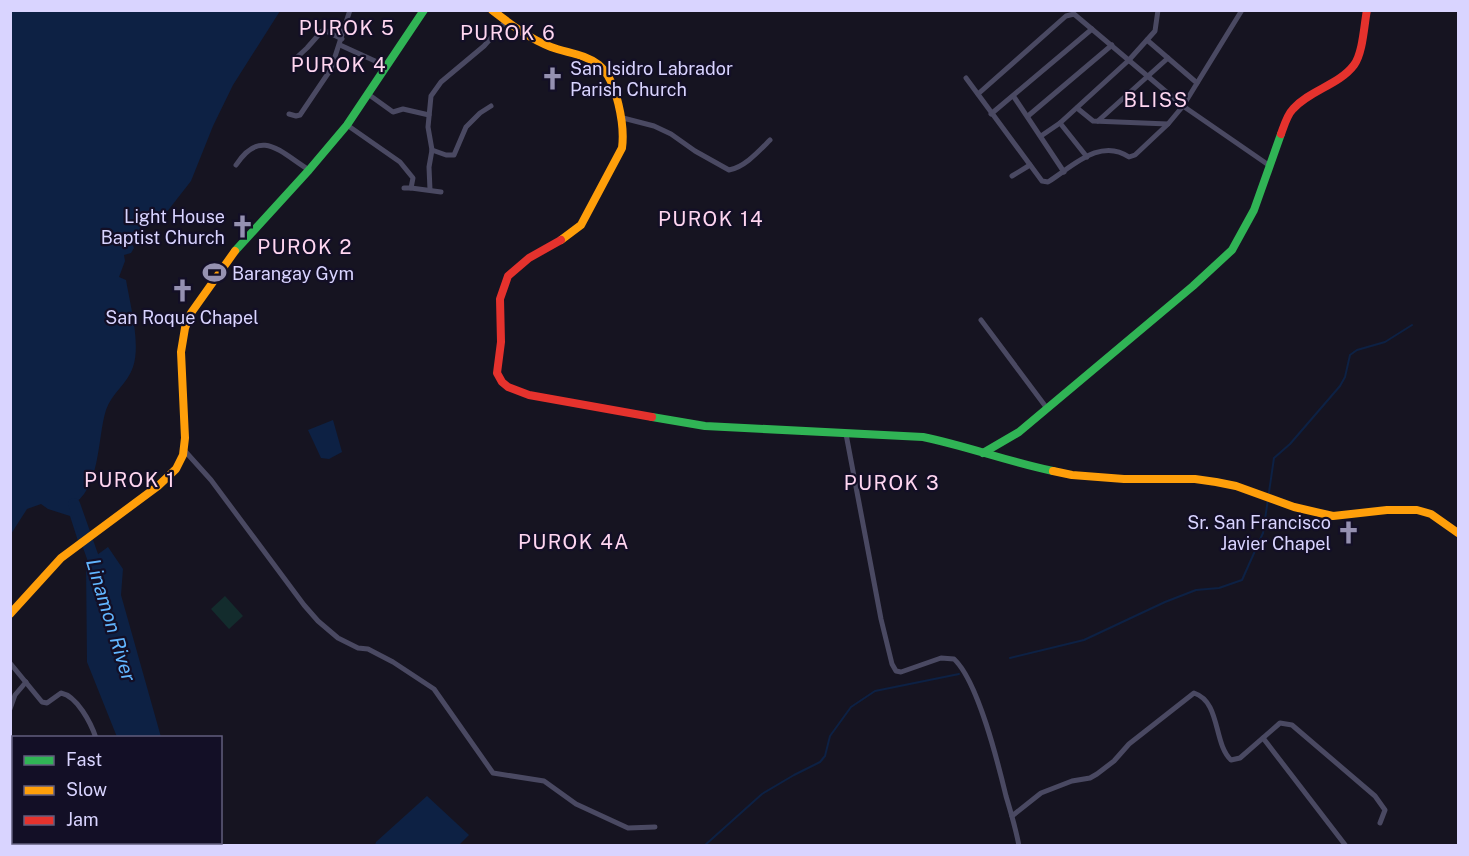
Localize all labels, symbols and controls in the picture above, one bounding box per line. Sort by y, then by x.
district label: PUROK 5 [299,16,395,40]
district label: PUROK 6 [460,21,556,45]
district label: PUROK 4 [291,53,387,77]
place label: San Isidro Labrador Parish Church [570,58,733,100]
church icon: San Isidro Labrador Parish Church [539,65,565,91]
district label: BLISS [1123,88,1189,112]
place label: Light House Baptist Church [101,206,225,248]
district label: PUROK 14 [658,207,764,231]
church icon: Light House Baptist Church [230,213,256,239]
district label: PUROK 2 [257,235,353,259]
sports icon: Barangay Gym [201,260,227,286]
place label: Barangay Gym [232,263,354,284]
church icon: San Roque Chapel [169,278,195,304]
place label: San Roque Chapel [105,307,259,328]
district label: PUROK 1 [84,468,176,492]
district label: PUROK 3 [844,471,940,495]
place label: Sr. San Francisco Javier Chapel [1187,512,1331,554]
church icon: Sr. San Francisco Javier Chapel [1336,519,1362,545]
district label: PUROK 4A [518,530,630,554]
water label: Linamon River [81,556,141,685]
legend [12,736,222,844]
text: Fast [66,749,102,770]
text: Slow [66,779,107,800]
text: Jam [66,809,99,830]

